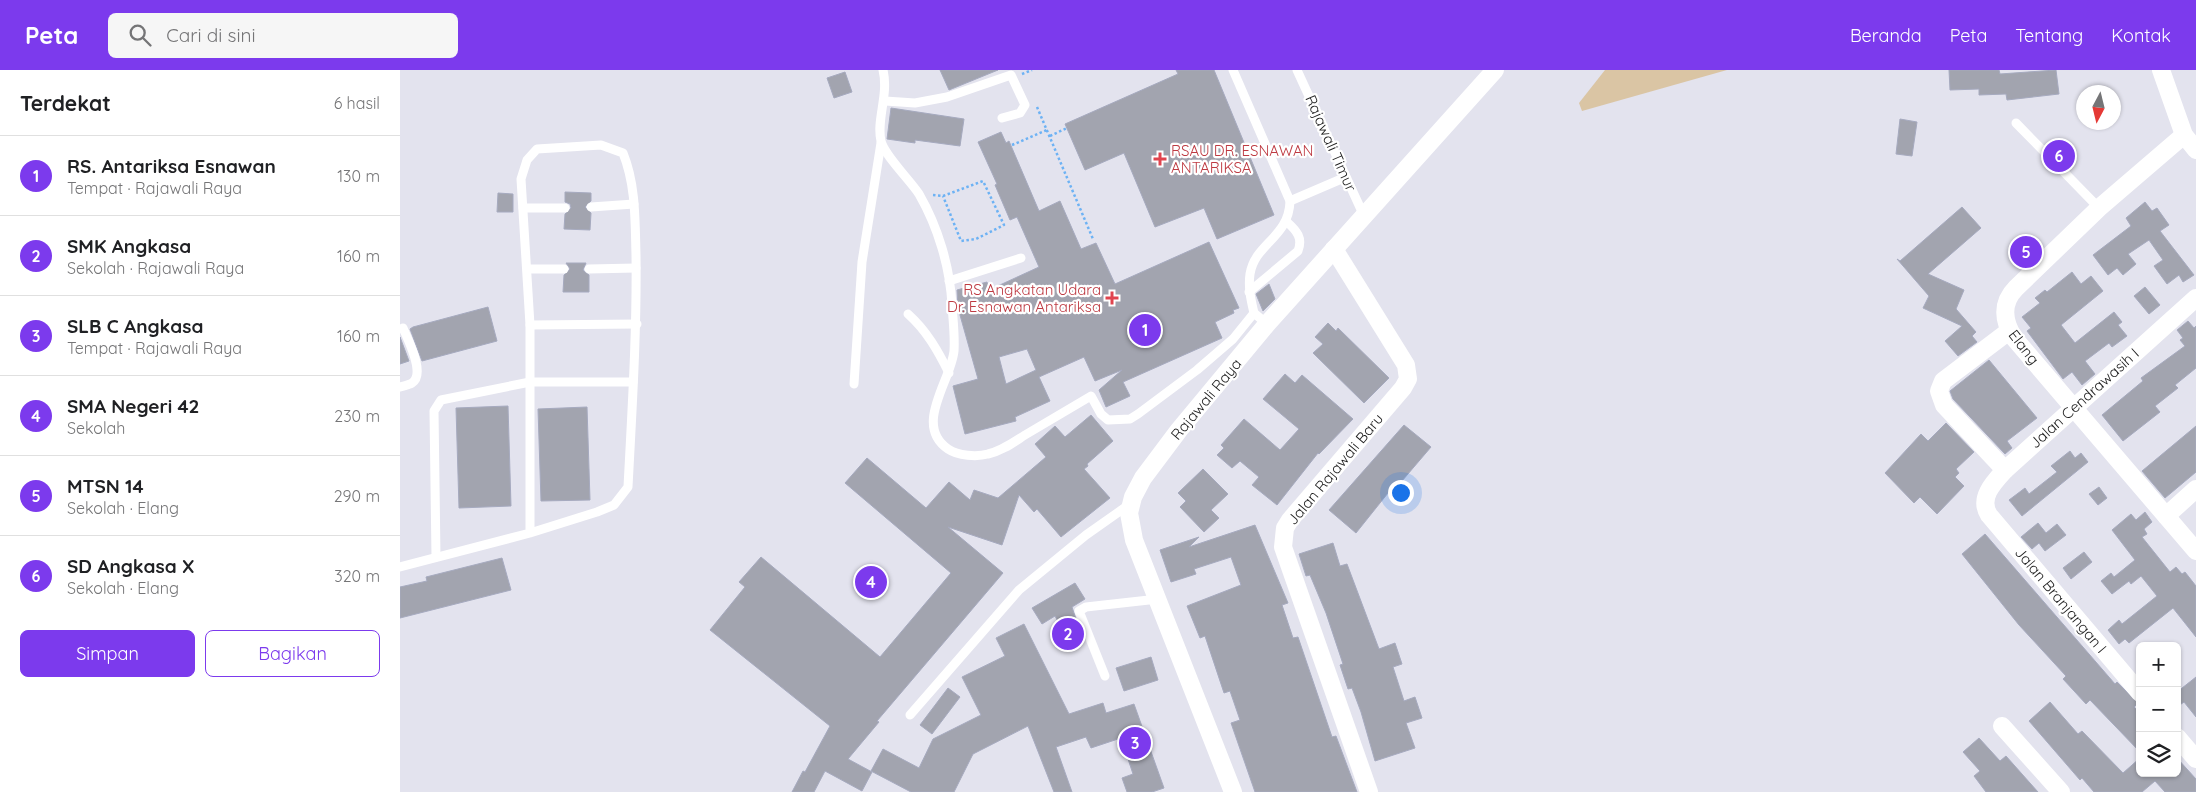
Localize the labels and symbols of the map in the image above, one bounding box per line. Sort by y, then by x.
north arrow [2076,85,2121,130]
street label: Rajawali Timur [1301,92,1361,194]
pin: 6 [2043,137,2075,175]
place label: RSAU DR. ESNAWAN ANTARIKSA [1171,141,1314,177]
marker: RSAU DR. ESNAWAN ANTARIKSA [1153,152,1167,166]
pin: 5 [2010,233,2042,271]
place label: RS Angkatan Udara Dr. Esnawan Antariksa [947,280,1101,316]
marker: RS Angkatan Udara Dr. Esnawan Antariksa [1105,291,1119,305]
pin: 1 [1129,311,1161,349]
street label: Elang [2004,326,2044,368]
street label: Jalan Cendrawasih I [2025,344,2143,452]
street label: Rajawali Raya [1167,354,1245,444]
street label: Jalan Rajawali Baru [1283,409,1387,529]
your location [1388,480,1414,506]
street label: Jalan Branjangan I [2011,543,2111,657]
pin: 4 [855,563,887,601]
pin: 2 [1052,615,1084,653]
pin: 3 [1119,724,1151,762]

